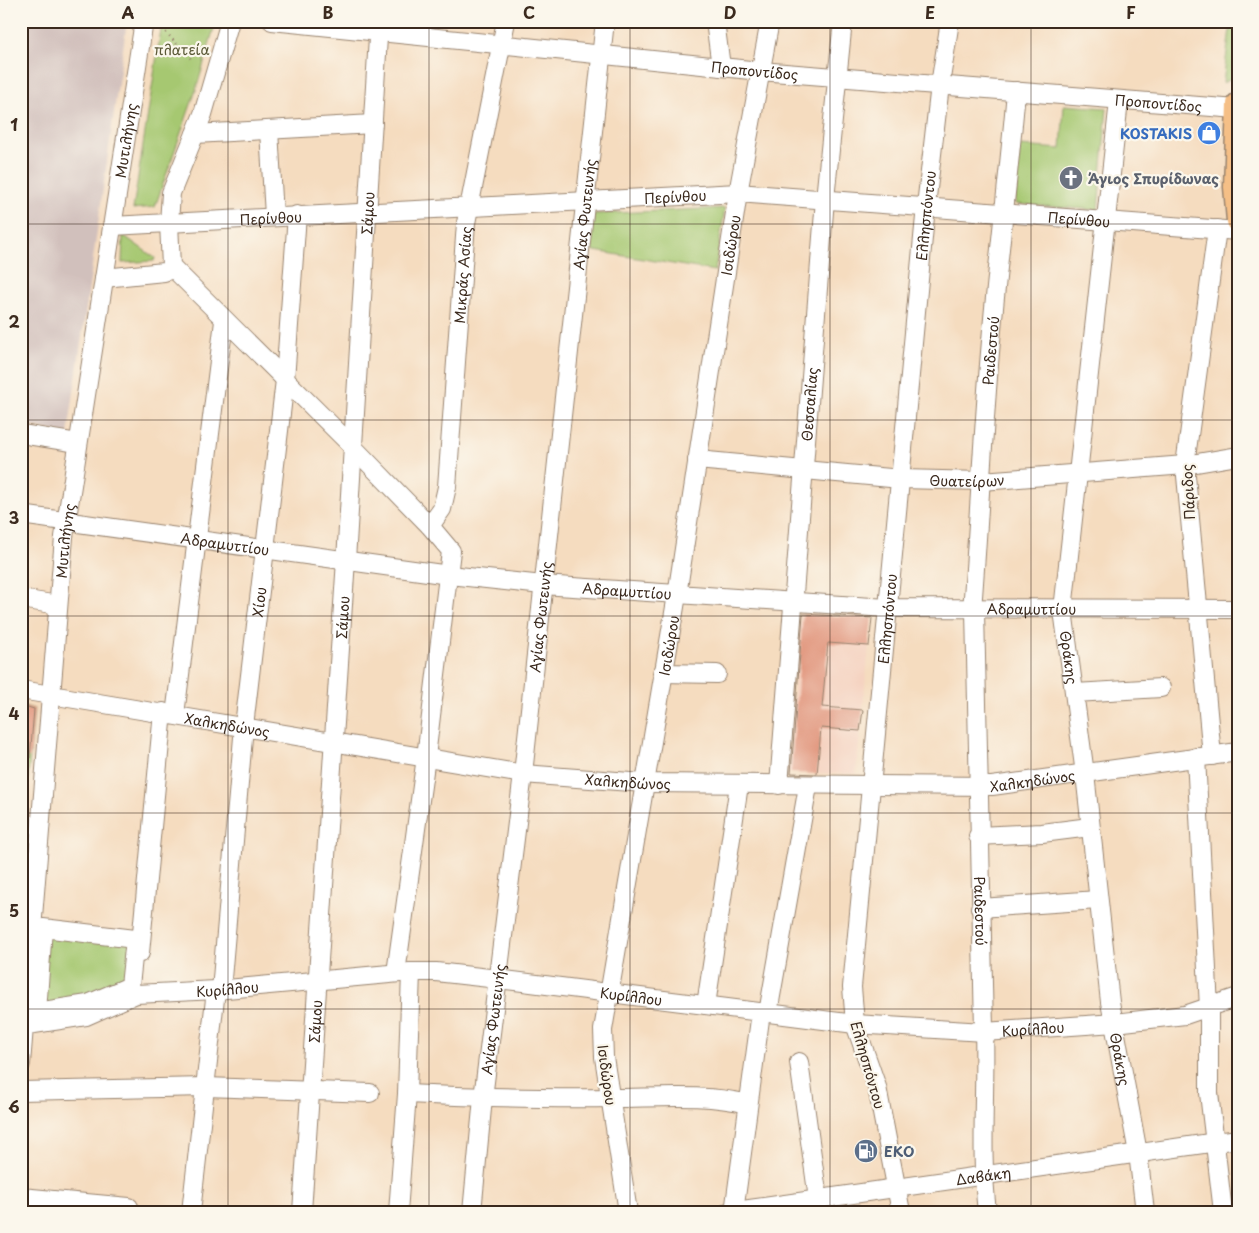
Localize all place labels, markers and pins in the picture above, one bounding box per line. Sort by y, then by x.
shop icon: KOSTAKIS [1196,120,1222,146]
place label: KOSTAKIS [1120,123,1192,144]
church icon: Άγιος Σπυρίδωνας [1058,165,1084,191]
place label: Άγιος Σπυρίδωνας [1088,168,1219,189]
fuel station icon: ΕΚΟ [853,1138,879,1164]
place label: ΕΚΟ [884,1141,914,1162]

